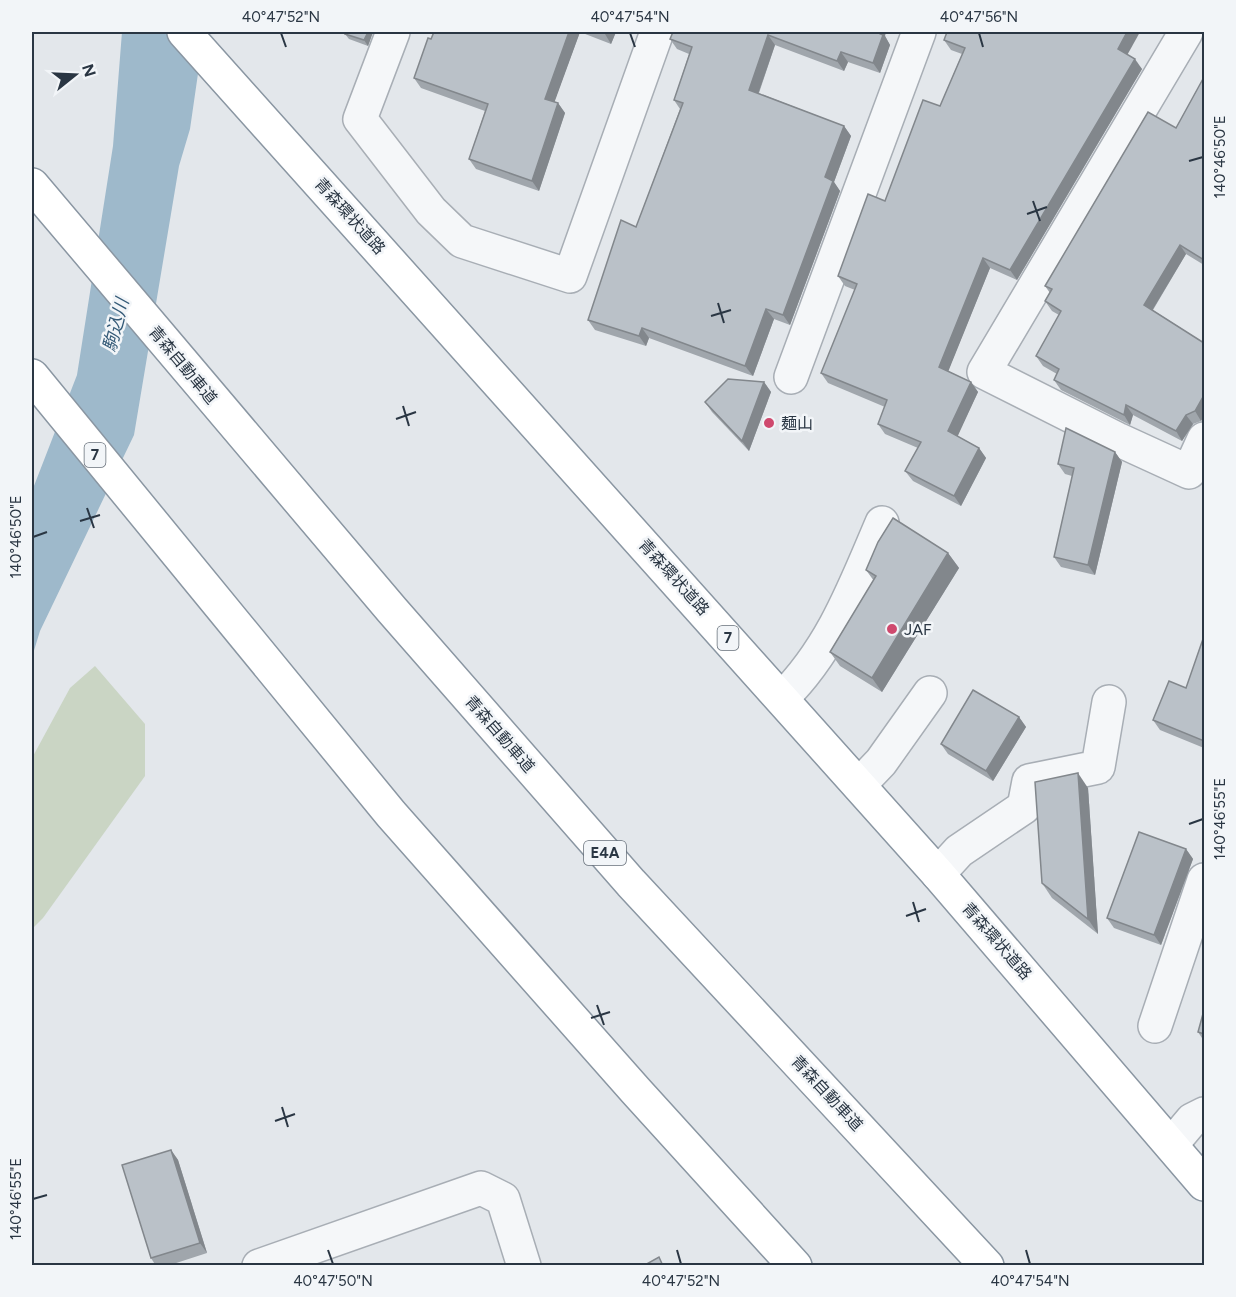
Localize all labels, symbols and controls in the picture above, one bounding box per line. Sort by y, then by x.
text: 40°47'52"N [242,8,320,26]
text: 40°47'54"N [590,8,670,26]
text: 40°47'56"N [940,8,1018,26]
north arrow [45,45,105,105]
text: N [78,62,100,79]
text: 140°46'50"E [1211,115,1229,199]
street label: 青森環状道路 [311,174,389,258]
water label: 駒込川 [98,294,134,354]
street label: 青森自動車道 [145,322,221,408]
place label: 麺山 [781,414,813,433]
marker: 麺山 [762,416,776,430]
road number: 7 [84,443,106,467]
text: 140°46'50"E [7,495,25,579]
street label: 青森環状道路 [635,535,713,619]
place label: JAF [904,620,932,639]
marker: JAF [885,622,899,636]
road number: 7 [718,626,738,650]
street label: 青森自動車道 [461,692,539,776]
text: 140°46'55"E [1211,778,1229,860]
road number: E4A [584,841,626,865]
street label: 青森環状道路 [958,899,1036,983]
street label: 青森自動車道 [787,1051,867,1135]
text: 140°46'55"E [7,1158,25,1240]
text: 40°47'50"N [293,1272,373,1290]
text: 40°47'52"N [642,1272,720,1290]
text: 40°47'54"N [990,1272,1070,1290]

